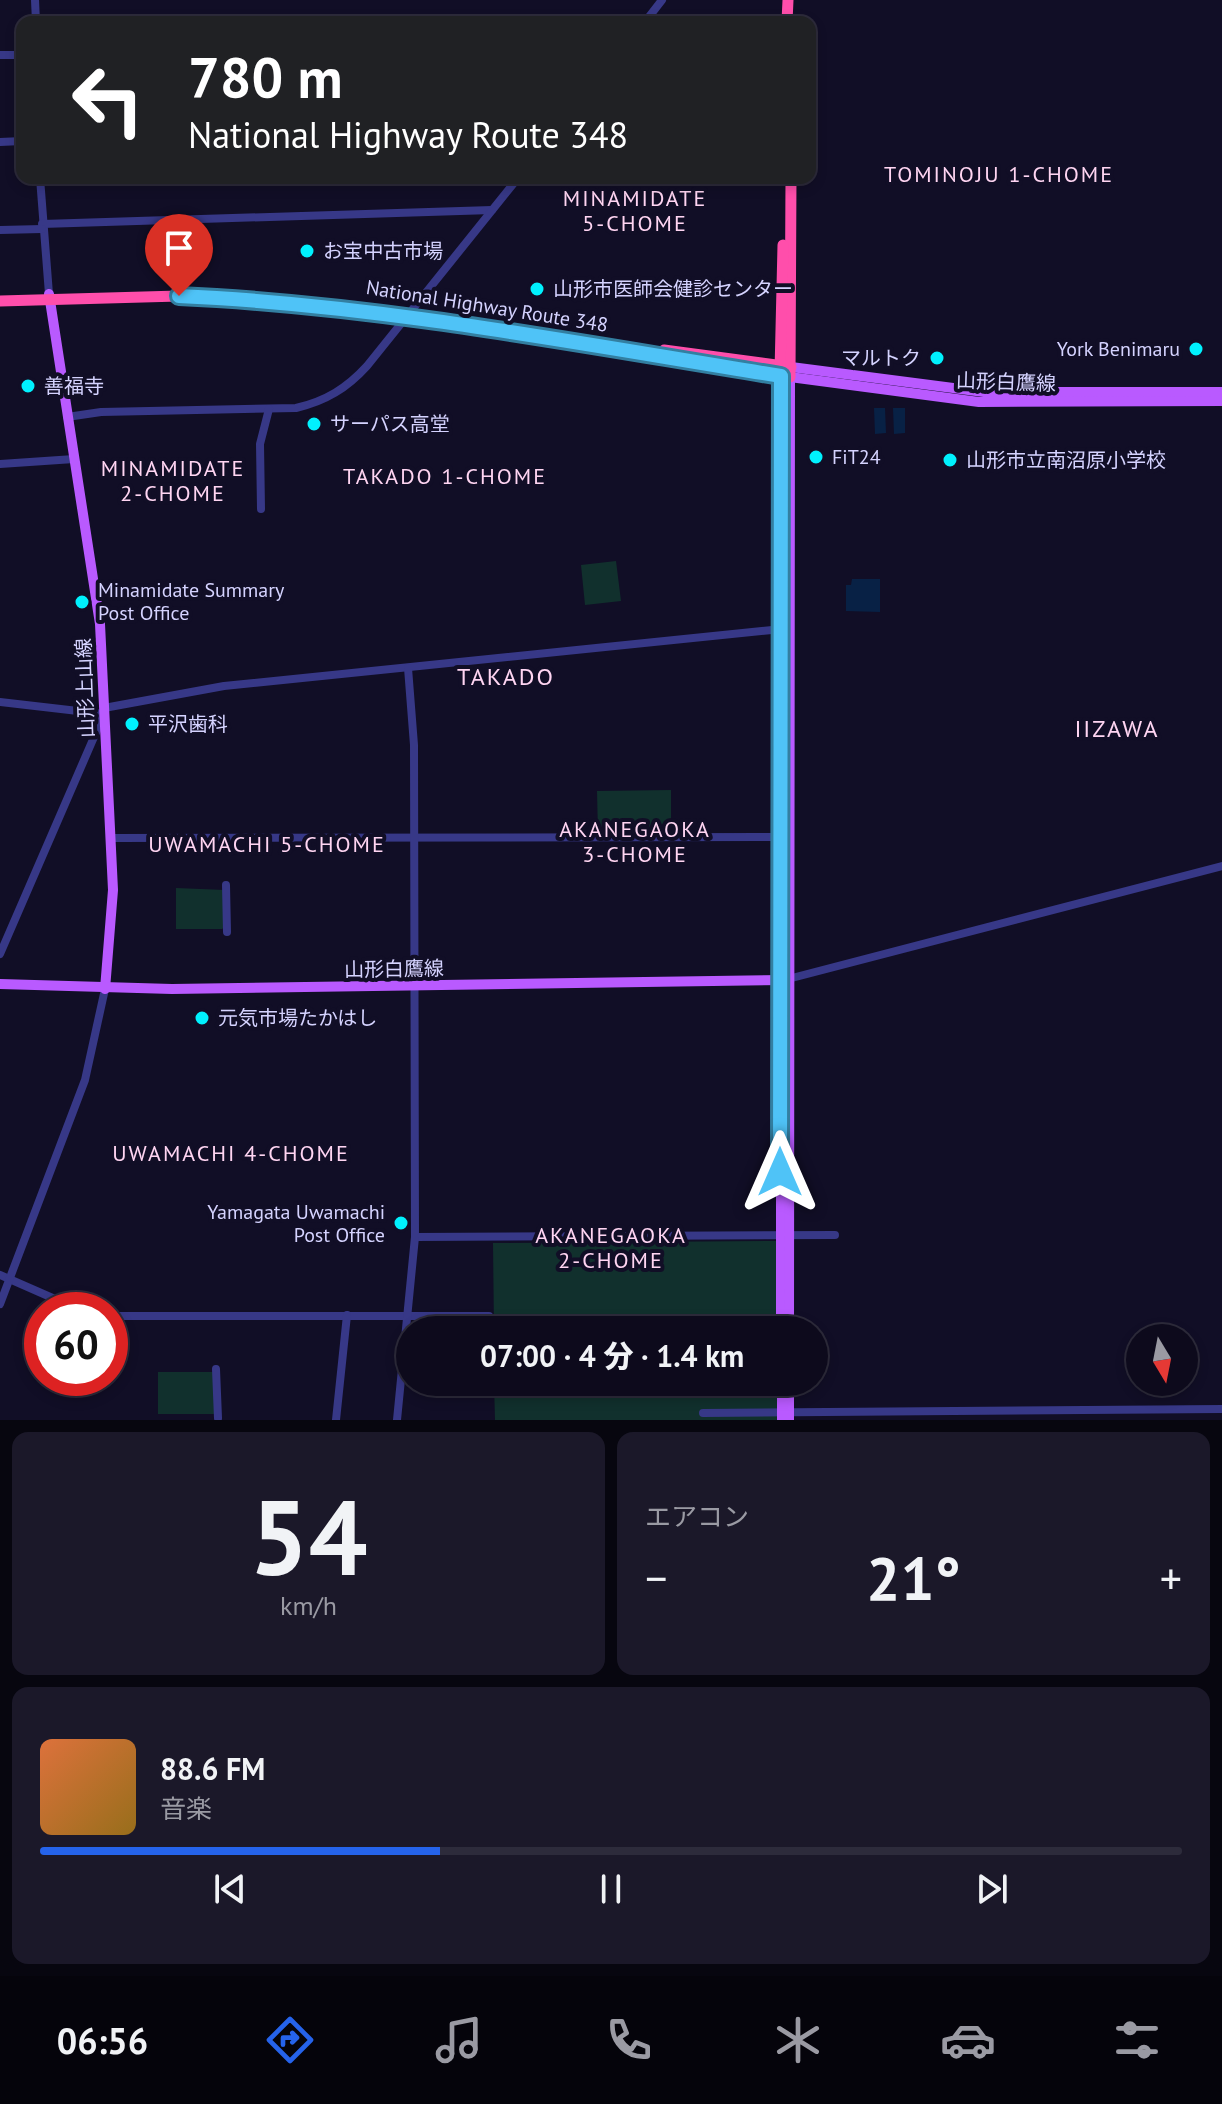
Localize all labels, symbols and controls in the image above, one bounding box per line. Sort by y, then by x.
text: 780 m [188,41,343,113]
icon: left [56,48,160,152]
text: National Highway Route 348 [188,111,628,158]
district label: TOMINOJU 1-CHOME [884,160,1114,188]
district label: MINAMIDATE 5-CHOME [563,184,707,237]
pin [145,214,213,296]
icon: arrive [157,226,201,270]
place label: お宝中古市場 [323,238,443,264]
marker: お宝中古市場 [298,242,316,260]
street label: National Highway Route 348 [364,274,610,338]
place label: 山形市医師会健診センター [553,276,793,302]
marker: 山形市医師会健診センター [528,280,546,298]
place label: York Benimaru [1057,336,1180,362]
marker: York Benimaru [1187,340,1205,358]
place label: マルトク [841,345,921,371]
marker: マルトク [928,349,946,367]
street label: 山形白鷹線 [956,367,1056,397]
place label: 善福寺 [44,373,104,399]
marker: 善福寺 [19,377,37,395]
place label: サーパス高堂 [330,411,450,437]
marker: サーパス高堂 [305,415,323,433]
place label: FiT24 [832,444,881,470]
place label: 山形市立南沼原小学校 [966,447,1166,473]
marker: FiT24 [807,448,825,466]
marker: 山形市立南沼原小学校 [941,451,959,469]
district label: MINAMIDATE 2-CHOME [101,454,245,507]
district label: TAKADO 1-CHOME [343,462,547,490]
place label: Minamidate Summary Post Office [98,577,285,626]
marker: Minamidate Summary Post Office [73,593,91,611]
street label: 山形上山線 [70,638,100,738]
district label: TAKADO [457,661,555,692]
place label: 平沢歯科 [148,711,228,737]
district label: IIZAWA [1074,713,1160,744]
marker: 平沢歯科 [123,715,141,733]
district label: AKANEGAOKA 3-CHOME [559,815,711,868]
district label: UWAMACHI 5-CHOME [148,830,386,858]
street label: 山形白鷹線 [344,955,444,983]
place label: 元気市場たかはし [218,1005,377,1031]
marker: 元気市場たかはし [193,1009,211,1027]
position arrow [738,1130,822,1214]
district label: UWAMACHI 4-CHOME [112,1139,350,1167]
place label: Yamagata Uwamachi Post Office [207,1199,385,1248]
marker: Yamagata Uwamachi Post Office [392,1214,410,1232]
district label: AKANEGAOKA 2-CHOME [535,1221,687,1274]
speed limit sign: 60 [24,1292,128,1396]
north arrow [1126,1324,1198,1396]
map controls [1126,1324,1198,1396]
text: 07:00 · 4 分 · 1.4 km [480,1336,744,1375]
text: 54 [250,1469,367,1604]
text: エアコン [645,1500,749,1533]
text: 21° [866,1539,961,1617]
text: − [645,1549,667,1606]
text: + [1160,1549,1182,1606]
text: km/h [280,1589,337,1622]
text: 88.6 FM [160,1749,265,1788]
text: 音楽 [160,1792,212,1825]
icon: previous [208,1867,252,1911]
icon: pause [589,1867,633,1911]
icon: next [970,1867,1014,1911]
icon: directions [262,2012,318,2068]
icon: music [431,2012,487,2068]
icon: phone [601,2012,657,2068]
icon: climate [770,2012,826,2068]
icon: car [940,2012,996,2068]
icon: filters [1109,2012,1165,2068]
text: 06:56 [57,2017,148,2064]

